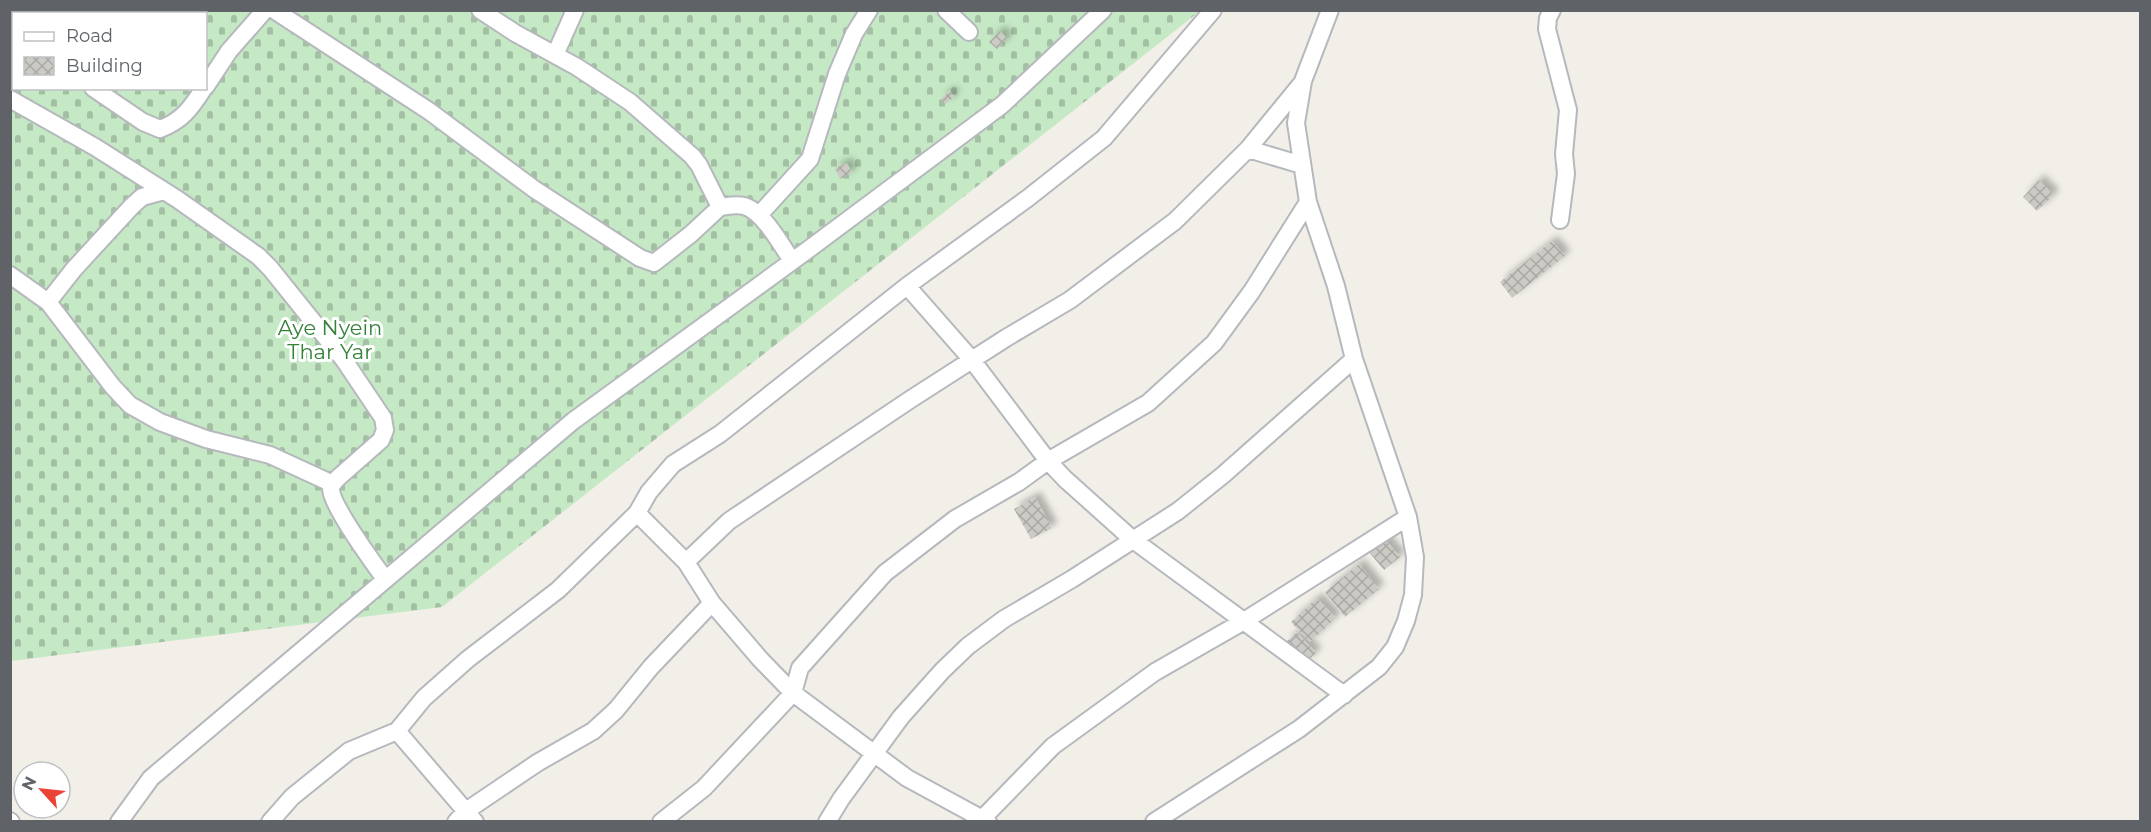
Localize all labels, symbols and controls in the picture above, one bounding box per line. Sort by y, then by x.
legend [12,12,207,90]
text: Road [66,25,113,47]
text: Building [66,55,143,77]
park label: Aye Nyein Thar Yar [278,315,382,364]
north arrow [12,760,72,820]
text: N [18,773,40,793]

